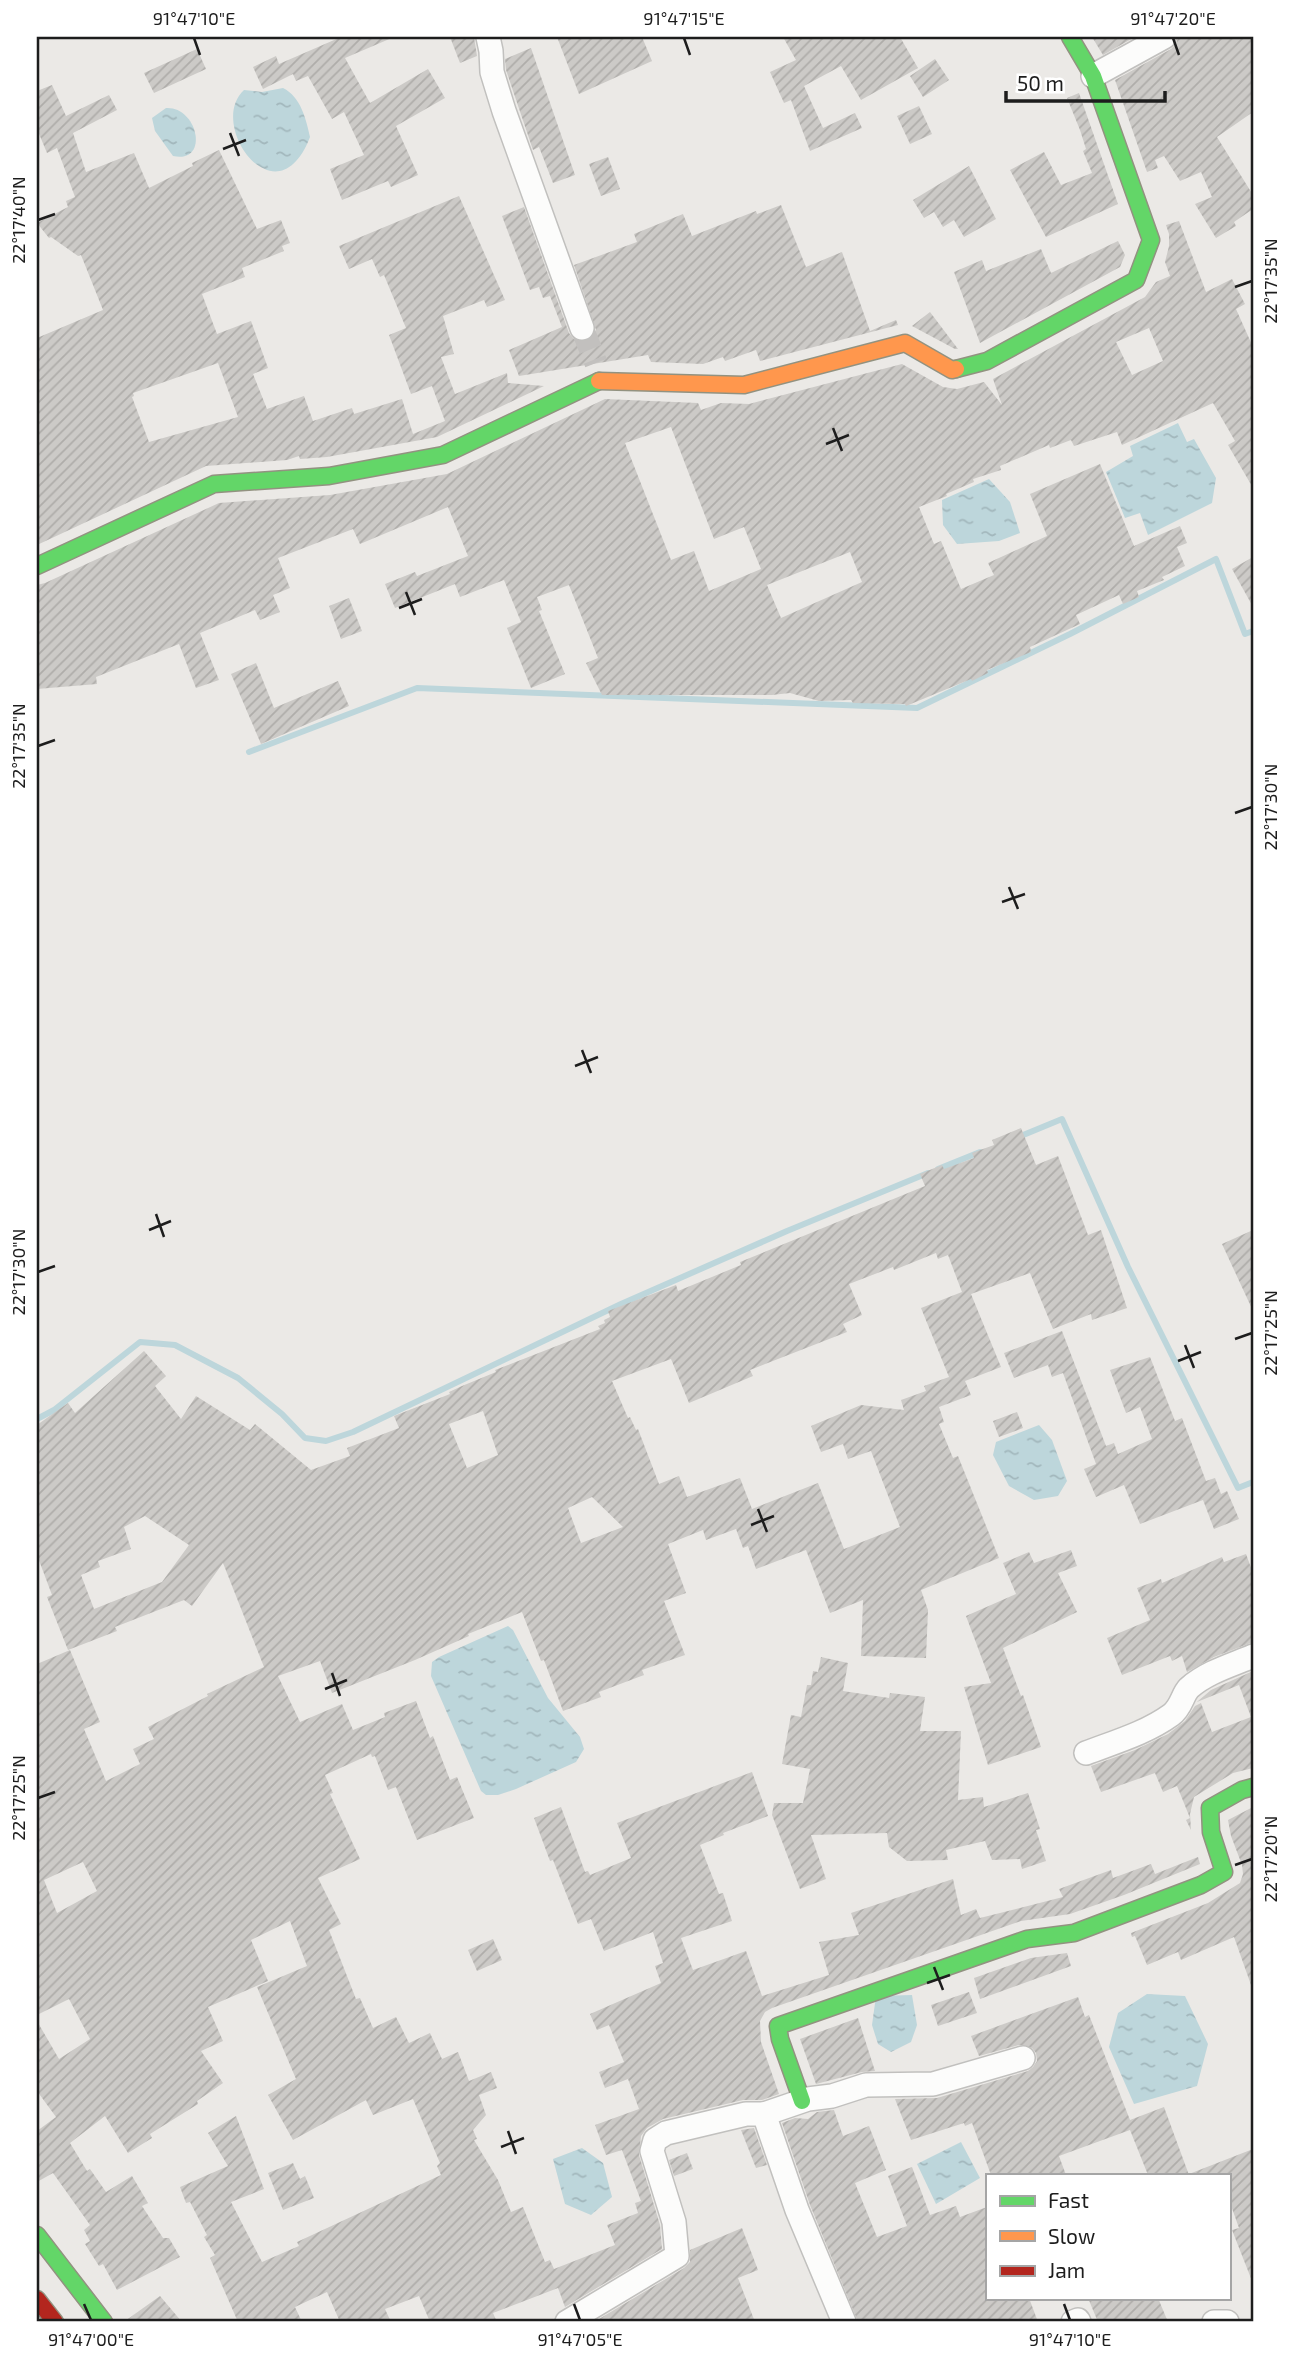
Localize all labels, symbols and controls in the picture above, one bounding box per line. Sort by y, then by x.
text: 91°47'10"E [153,7,235,29]
text: 91°47'15"E [643,7,725,29]
text: 91°47'20"E [1130,7,1216,29]
scale bar [1006,60,1166,104]
text: 50 m [1017,70,1064,95]
text: 22°17'40"N [7,176,29,264]
text: 22°17'35"N [1259,238,1281,324]
text: 22°17'35"N [7,703,29,789]
text: 22°17'30"N [1259,764,1281,850]
text: 22°17'30"N [7,1229,29,1315]
text: 22°17'25"N [1259,1290,1281,1376]
text: 22°17'25"N [7,1755,29,1841]
text: 22°17'20"N [1259,1816,1281,1902]
legend [986,2174,1230,2300]
text: Fast [1048,2187,1089,2212]
text: Slow [1048,2223,1095,2248]
text: Jam [1048,2257,1085,2282]
text: 91°47'00"E [48,2328,134,2350]
text: 91°47'05"E [538,2328,622,2350]
text: 91°47'10"E [1029,2328,1111,2350]

